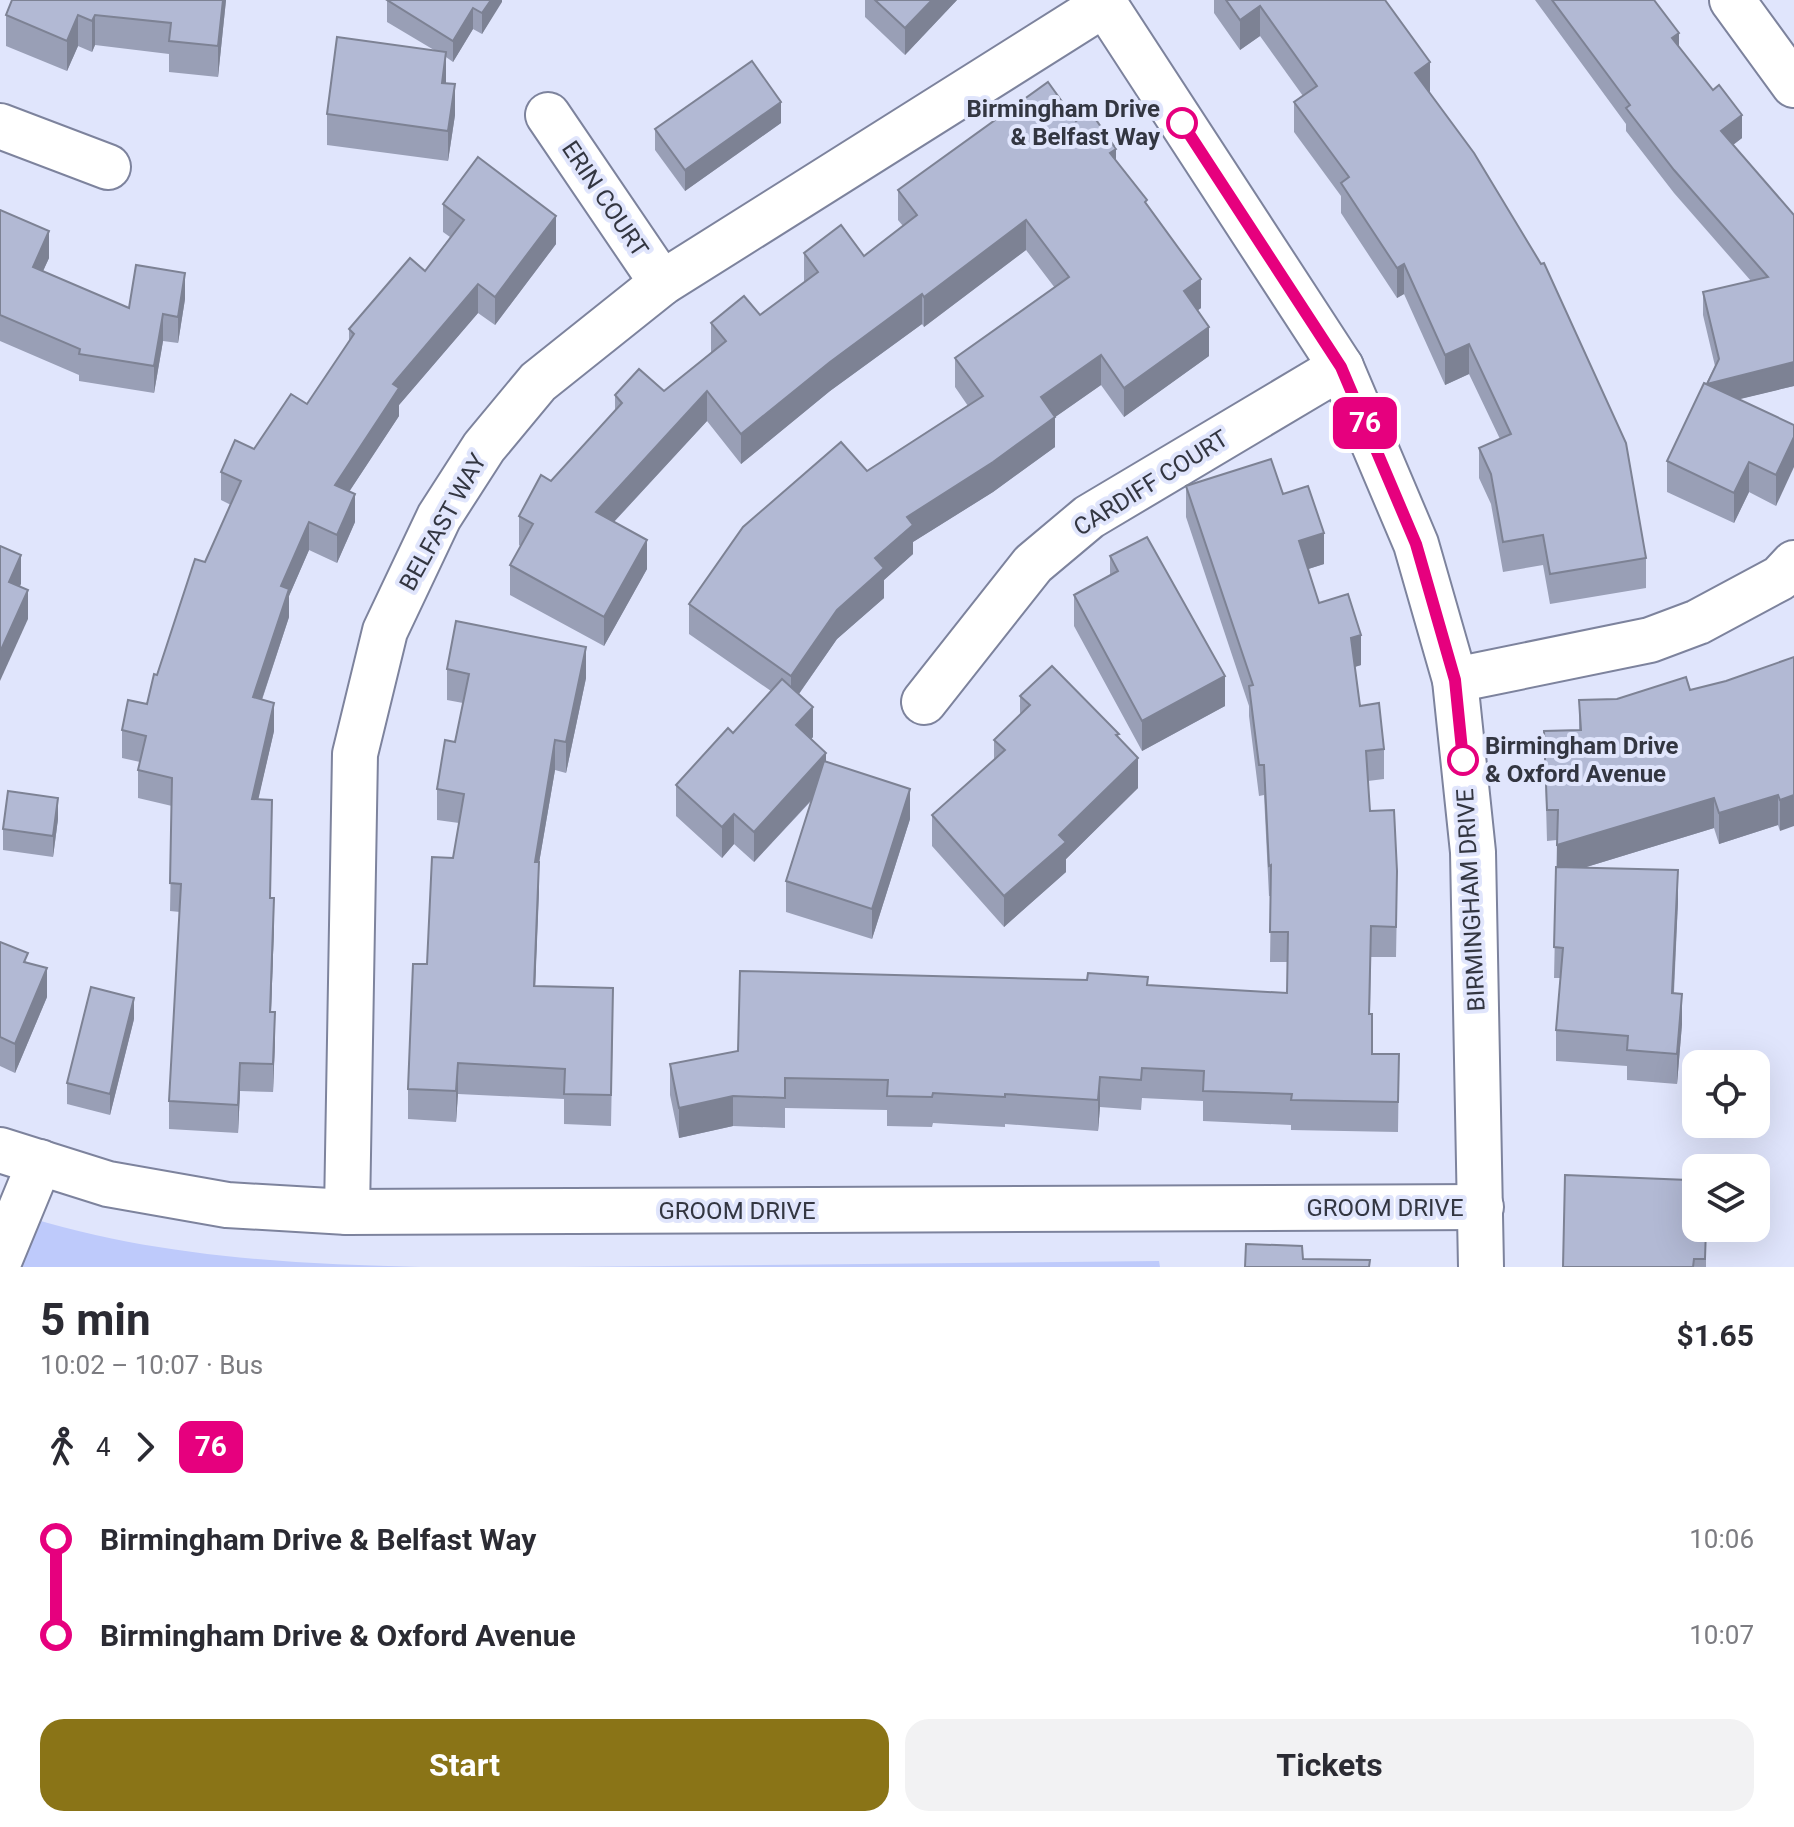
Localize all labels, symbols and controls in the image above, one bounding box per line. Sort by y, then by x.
place label: Birmingham Drive & Belfast Way [967,95,1161,151]
marker: Birmingham Drive & Belfast Way [1167,108,1197,138]
street label: ERIN COURT [556,136,654,262]
line badge: 76 [1329,397,1401,449]
text: 76 [1349,406,1381,439]
street label: CARDIFF COURT [1069,424,1233,542]
street label: BELFAST WAY [394,448,492,595]
place label: Birmingham Drive & Oxford Avenue [1485,732,1679,788]
marker: Birmingham Drive & Oxford Avenue [1448,745,1478,775]
street label: BIRMINGHAM DRIVE [1451,788,1491,1012]
map controls [1682,1050,1770,1242]
button: locate [1682,1050,1770,1138]
button: layers [1682,1154,1770,1242]
street label: GROOM DRIVE [1306,1194,1464,1222]
street label: GROOM DRIVE [658,1197,816,1225]
text: 5 min [40,1294,151,1346]
text: $1.65 [1676,1318,1754,1353]
text: 10:02 – 10:07 · Bus [40,1350,263,1380]
icon: walk [40,1425,84,1469]
icon: forward [123,1425,167,1469]
text: 76 [195,1430,227,1463]
text: 4 [96,1432,111,1462]
text: Birmingham Drive & Belfast Way [100,1522,536,1557]
text: 10:06 [1689,1524,1754,1554]
text: Birmingham Drive & Oxford Avenue [100,1618,576,1653]
text: 10:07 [1689,1620,1754,1650]
button: Start [40,1719,889,1811]
button: Tickets [905,1719,1754,1811]

